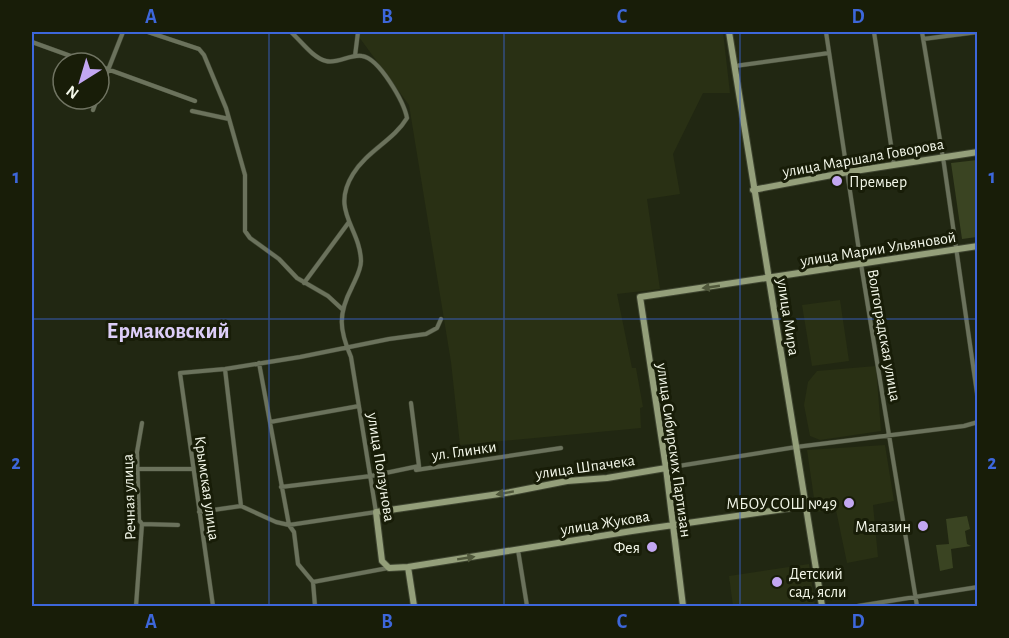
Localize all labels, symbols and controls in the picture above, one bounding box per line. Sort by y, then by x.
text: A [145,7,157,27]
text: B [381,7,393,27]
text: C [617,7,628,27]
text: D [851,7,865,27]
north arrow [51,51,111,111]
text: N [63,82,82,102]
street label: улица Маршала Говорова [780,136,945,181]
text: 1 [12,167,20,187]
text: 1 [988,167,996,187]
marker: Премьер [830,174,844,188]
place label: Премьер [849,174,907,190]
street label: улица Марии Ульяновой [798,229,957,270]
street label: Волгоградская улица [863,268,904,403]
street label: улица Мира [773,277,802,357]
one-way arrow [702,283,721,292]
district label: Ермаковский [106,320,230,342]
street label: улица Сибирских Партизан [653,361,694,538]
street label: улица Ползунова [363,411,398,523]
street label: Крымская улица [191,435,222,542]
street label: ул. Глинки [430,439,498,465]
street label: улица Шпачека [533,452,636,483]
text: 2 [11,453,21,473]
street label: Речная улица [119,453,140,540]
text: 2 [987,453,997,473]
one-way arrow [495,489,514,498]
place label: МБОУ СОШ №49 [726,496,837,512]
marker: МБОУ СОШ №49 [842,496,856,510]
street label: улица Жукова [559,508,651,539]
place label: Магазин [855,519,911,535]
marker: Магазин [916,519,930,533]
place label: Фея [613,540,640,556]
marker: Фея [645,540,659,554]
one-way arrow [457,553,476,562]
place label: Детский сад, ясли [789,566,847,600]
marker: Детский сад, ясли [770,575,784,589]
text: A [145,612,157,632]
text: B [381,612,393,632]
text: C [617,612,628,632]
text: D [851,612,865,632]

